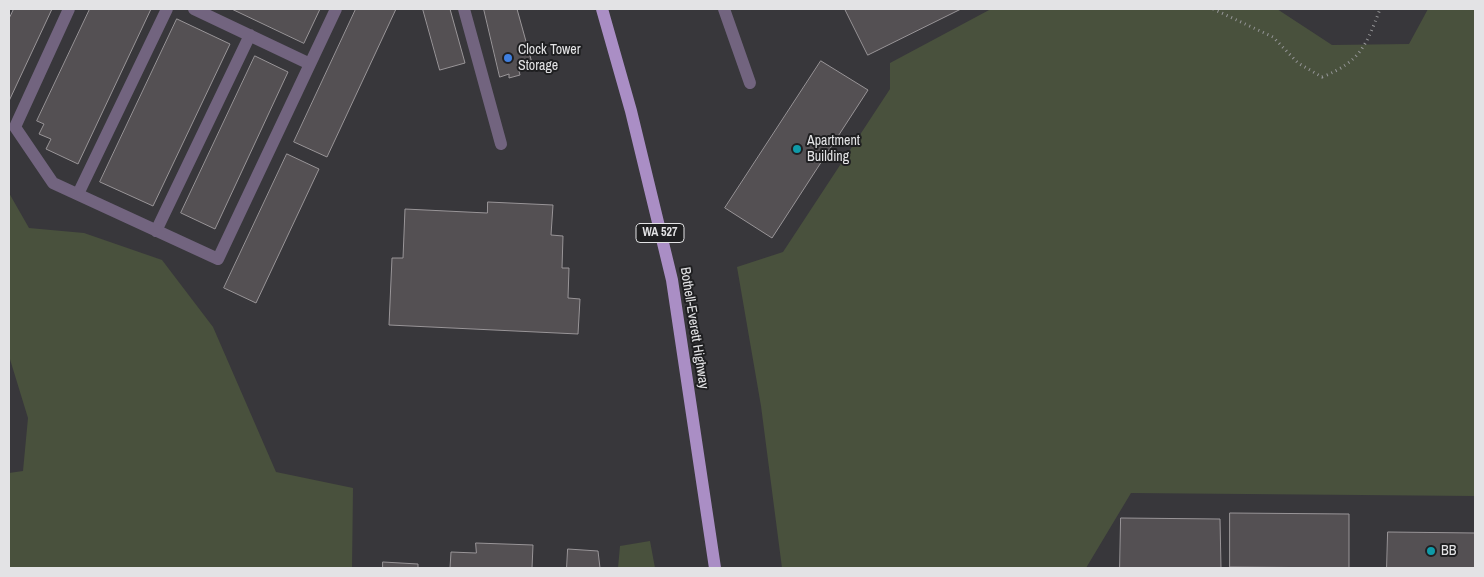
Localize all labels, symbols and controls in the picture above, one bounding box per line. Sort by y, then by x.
place label: Clock Tower Storage [518,42,581,74]
marker: Clock Tower Storage [502,52,514,64]
place label: Apartment Building [807,133,860,166]
marker: Apartment Building [791,143,803,155]
road number: WA 527 [636,224,684,242]
street label: Bothell-Everett Highway [676,266,712,390]
place label: BB [1441,543,1456,559]
marker: BB [1425,545,1437,557]

